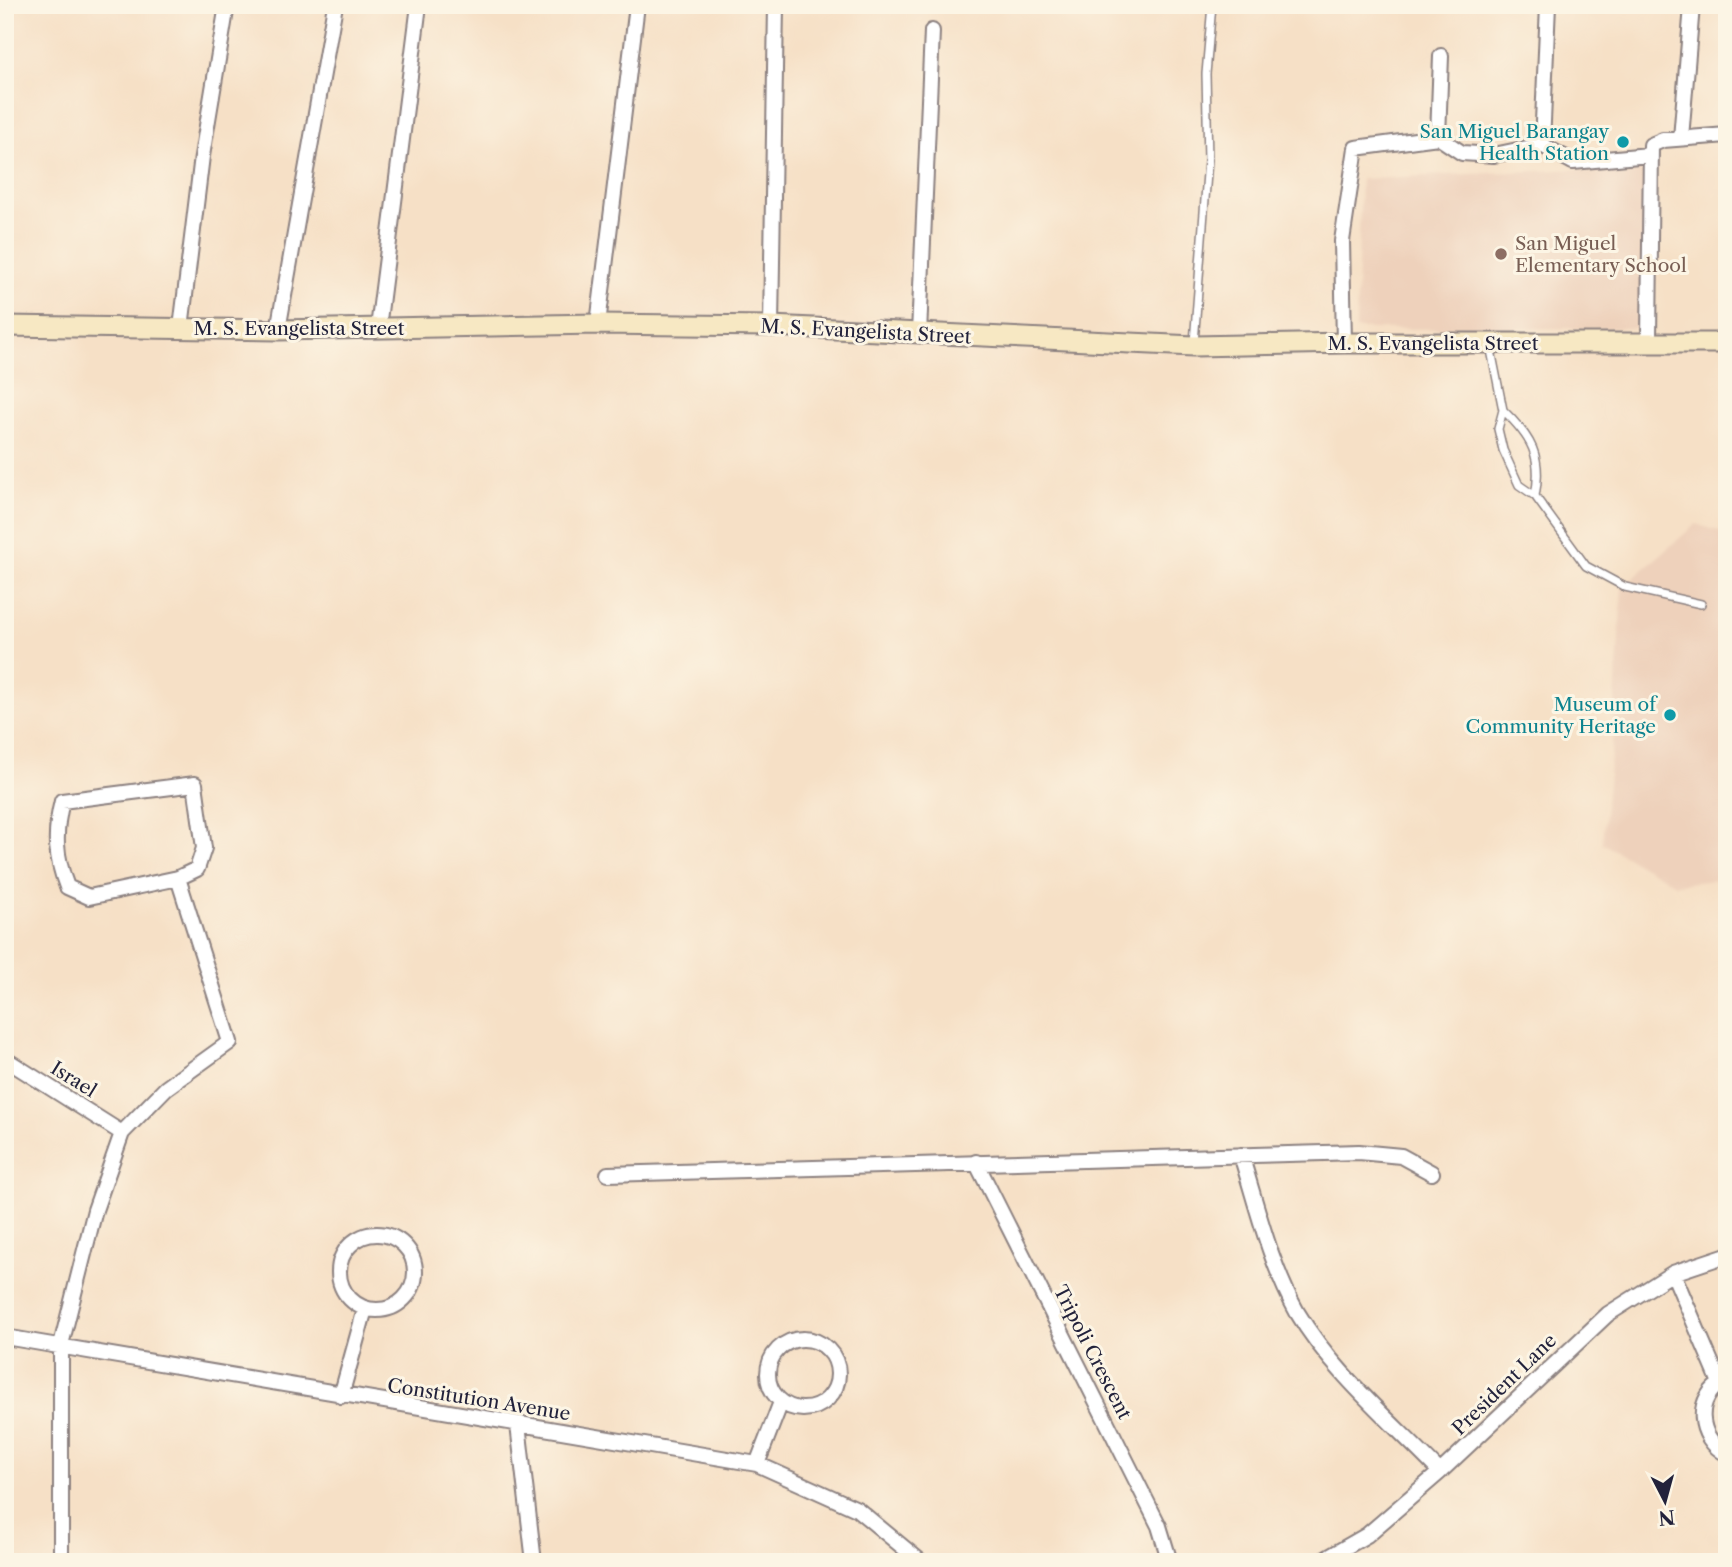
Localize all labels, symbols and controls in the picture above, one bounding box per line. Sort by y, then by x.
place label: San Miguel Barangay Health Station [1419,120,1609,165]
marker: San Miguel Barangay Health Station [1615,134,1631,150]
place label: San Miguel Elementary School [1515,232,1687,277]
marker: San Miguel Elementary School [1493,246,1509,262]
street label: M. S. Evangelista Street [760,314,972,349]
street label: M. S. Evangelista Street [194,317,405,340]
street label: M. S. Evangelista Street [1328,332,1539,355]
place label: Museum of Community Heritage [1466,693,1658,738]
marker: Museum of Community Heritage [1662,707,1678,723]
street label: Israel [47,1057,101,1102]
street label: Tripoli Crescent [1049,1281,1136,1423]
street label: President Lane [1447,1329,1561,1440]
street label: Constitution Avenue [386,1374,572,1425]
north arrow [1630,1466,1700,1536]
text: N [1657,1505,1676,1530]

